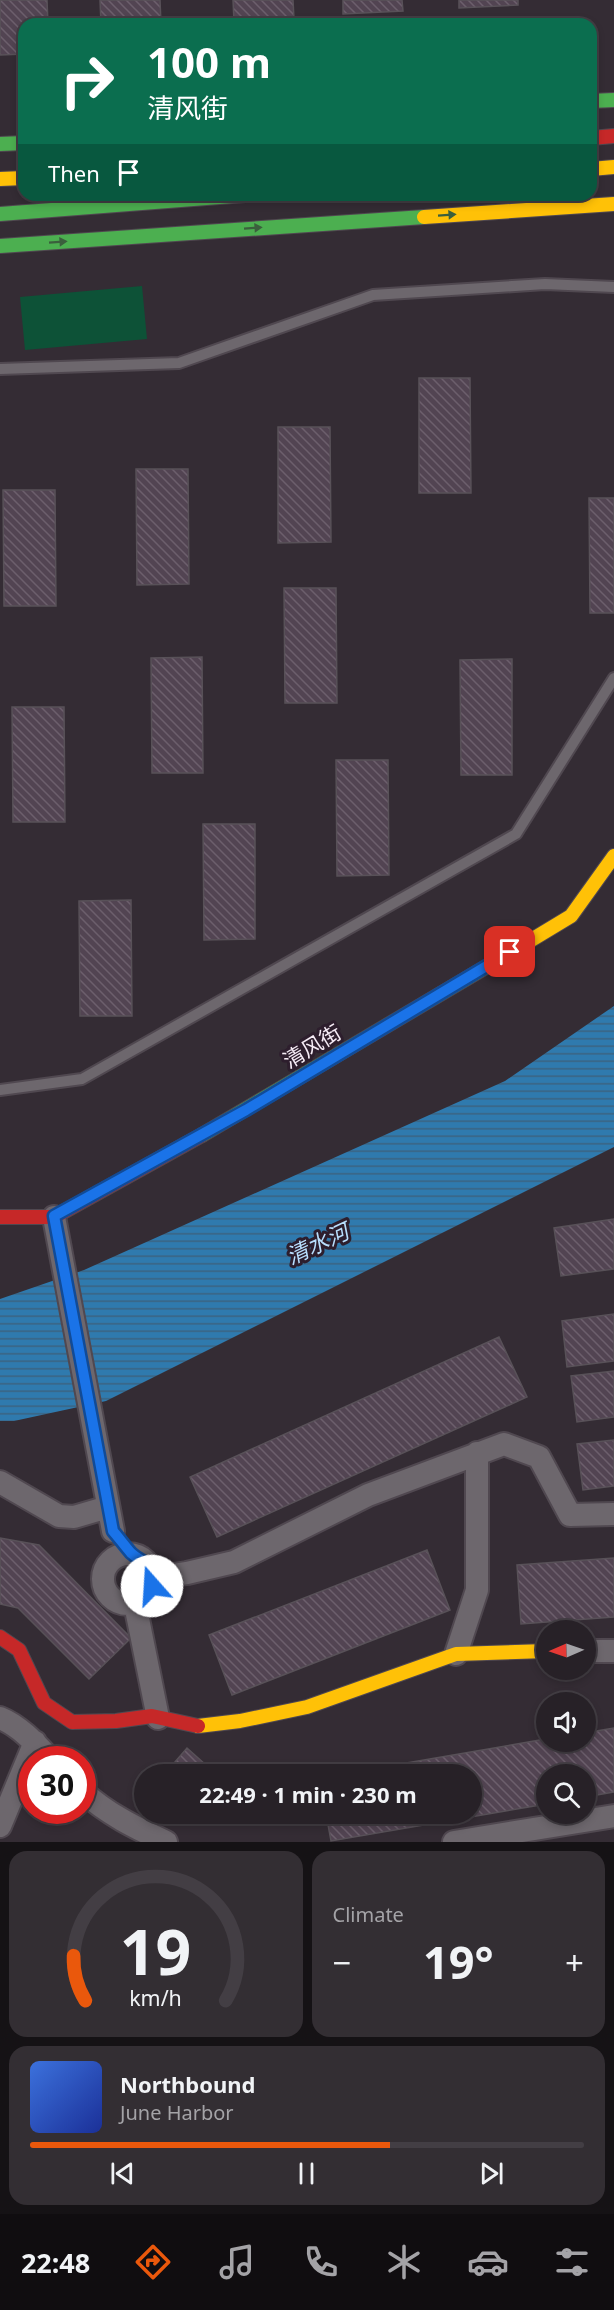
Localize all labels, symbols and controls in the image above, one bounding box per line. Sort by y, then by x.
text: 100 m [147,33,271,90]
icon: right [48,42,126,120]
text: 清风街 [147,89,228,126]
icon: arrive [112,156,145,189]
text: Then [48,158,100,188]
one-way arrow [438,210,457,220]
one-way arrow [243,224,262,233]
one-way arrow [49,237,68,247]
pin [484,926,535,977]
icon: arrive [493,935,526,968]
street label: 清风街 [278,1018,346,1074]
water label: 清水河 [281,1214,357,1271]
position arrow [120,1554,184,1618]
north arrow [536,1620,596,1680]
map controls [536,1620,596,1824]
button: sound [536,1692,596,1752]
speed limit sign: 30 [18,1746,96,1824]
button: search [536,1764,596,1824]
text: 22:49 · 1 min · 230 m [199,1779,417,1809]
text: Climate [333,1901,404,1928]
text: 19 [120,1908,191,1993]
text: 19° [423,1931,494,1992]
text: − [333,1940,351,1985]
text: + [565,1940,584,1985]
text: km/h [129,1983,182,2012]
text: Northbound [120,2069,255,2099]
text: June Harbor [120,2099,234,2126]
icon: previous [106,2157,139,2190]
icon: pause [290,2157,323,2190]
icon: next [475,2157,508,2190]
icon: directions [132,2241,174,2283]
icon: music [216,2241,258,2283]
icon: phone [300,2241,342,2283]
icon: climate [383,2241,425,2283]
icon: car [467,2241,509,2283]
icon: filters [551,2241,593,2283]
text: 22:48 [21,2244,90,2281]

